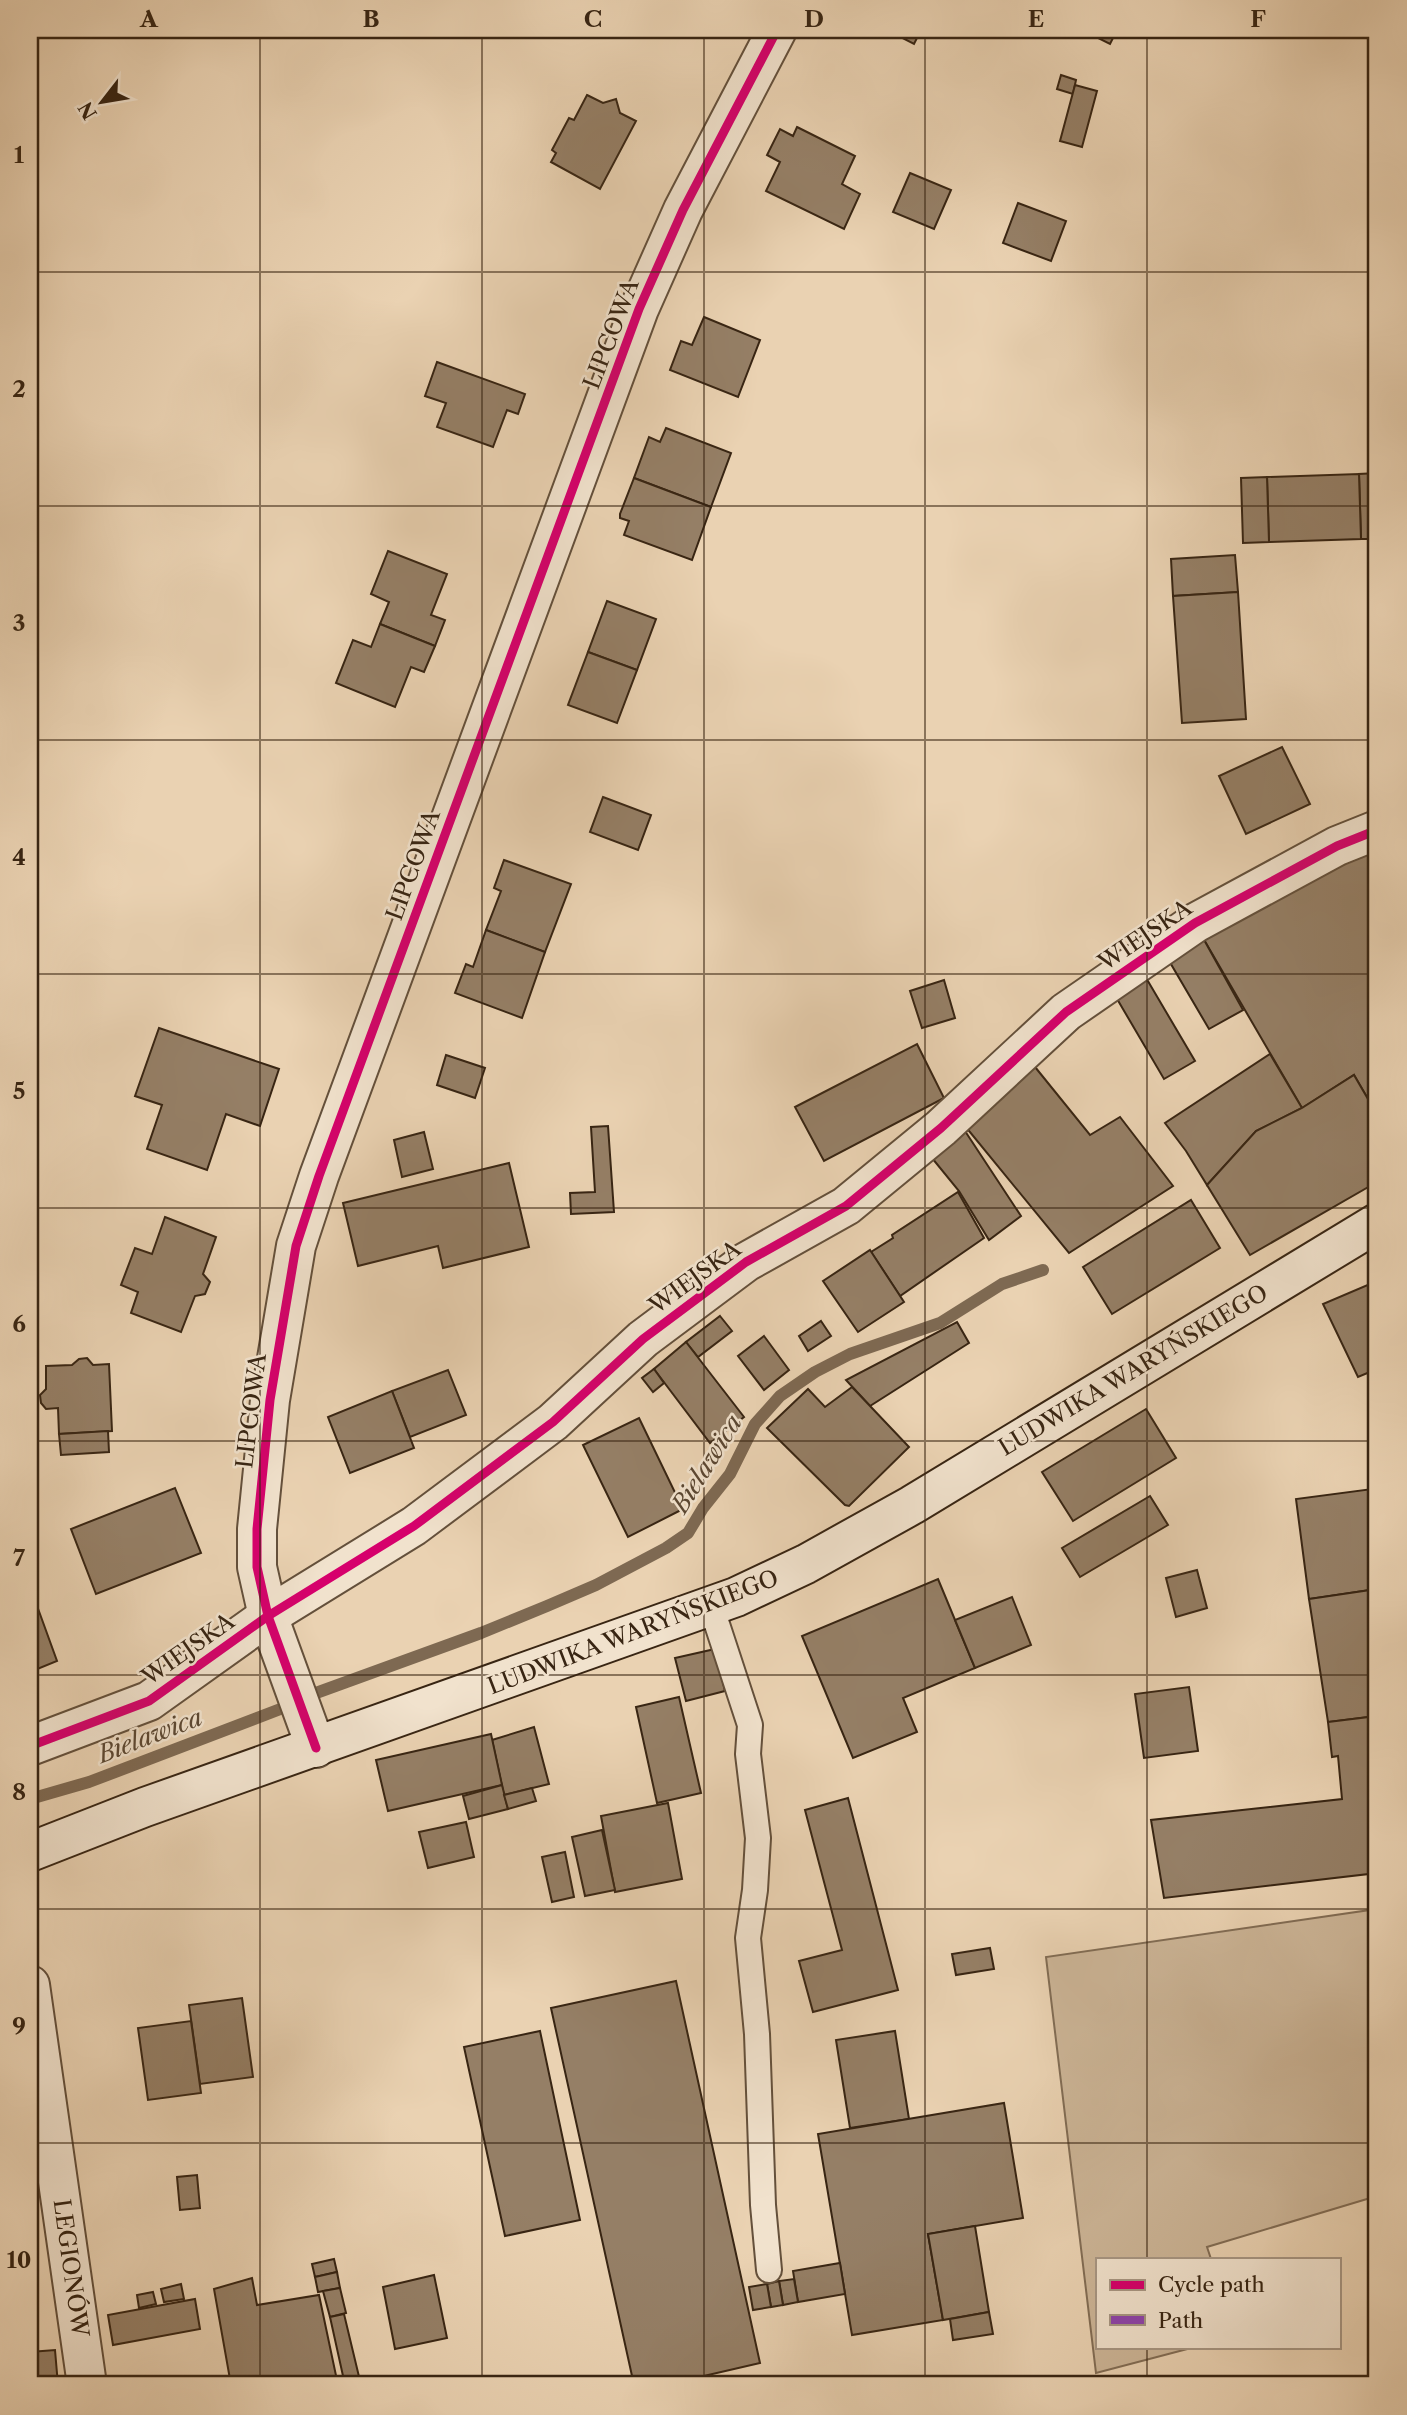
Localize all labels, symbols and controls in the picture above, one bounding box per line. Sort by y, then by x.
text: A [139,5,159,33]
text: B [362,5,380,33]
text: C [584,5,602,33]
text: D [804,5,824,33]
text: E [1028,5,1044,33]
text: F [1250,5,1266,33]
north arrow [66,66,136,136]
text: N [74,97,102,123]
text: 1 [14,141,25,169]
street label: LIPCOWA [577,274,645,393]
text: 2 [12,375,26,403]
text: 3 [13,609,26,637]
street label: LIPCOWA [380,805,446,924]
text: 4 [12,843,26,871]
street label: WIEJSKA [1092,893,1198,977]
text: 5 [13,1077,25,1105]
street label: WIEJSKA [643,1234,747,1320]
street label: LUDWIKA WARYŃSKIEGO [993,1278,1273,1462]
text: 6 [12,1310,26,1338]
street label: LIPCOWA [230,1351,272,1470]
water label: Bielawica [664,1410,748,1520]
text: 7 [13,1544,25,1572]
street label: LUDWIKA WARYŃSKIEGO [484,1564,782,1700]
street label: WIEJSKA [135,1606,241,1692]
water label: Bielawica [92,1702,206,1769]
text: 8 [12,1778,26,1806]
text: 9 [12,2012,26,2040]
street label: LEGIONÓW [47,2197,95,2340]
text: 10 [7,2246,31,2274]
legend [1096,2258,1340,2348]
text: Cycle path [1158,2272,1265,2297]
text: Path [1158,2308,1203,2333]

